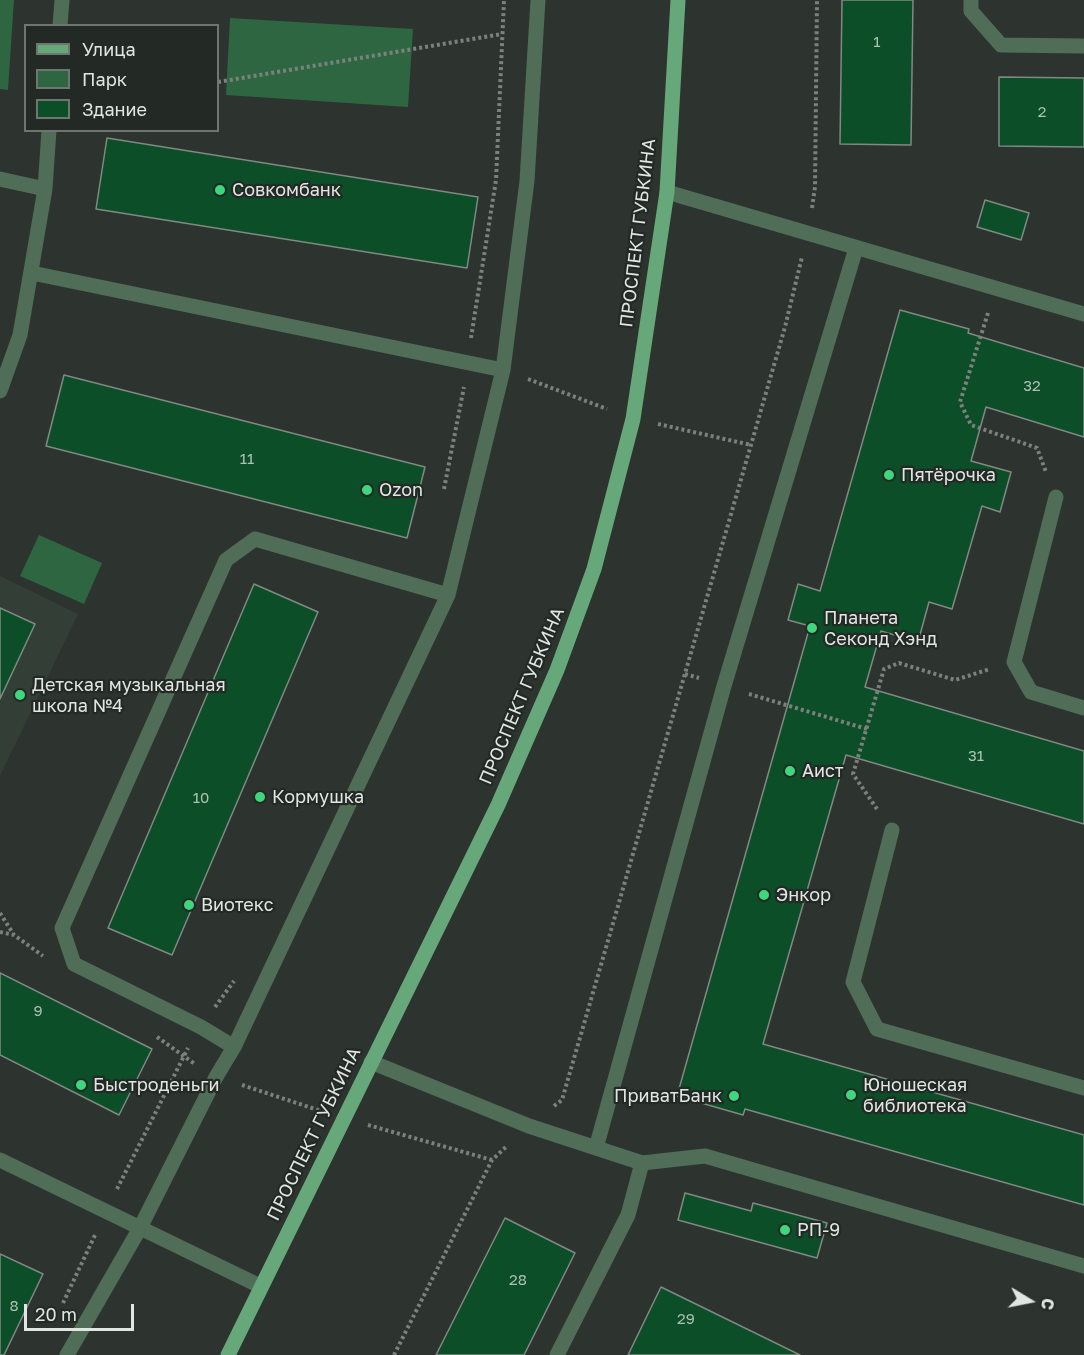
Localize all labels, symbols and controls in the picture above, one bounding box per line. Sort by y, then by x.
legend [24,24,219,132]
house number: 1 [873,33,881,51]
text: Улица [82,38,136,60]
text: Парк [82,68,127,90]
text: Здание [82,98,147,120]
house number: 2 [1038,103,1046,121]
street label: ПРОСПЕКТ ГУБКИНА [616,137,660,329]
place label: Совкомбанк [232,179,341,201]
marker: Совкомбанк [213,183,227,197]
house number: 32 [1023,377,1041,395]
house number: 11 [240,450,254,468]
place label: Пятёрочка [901,464,996,486]
marker: Пятёрочка [882,468,896,482]
place label: Ozon [379,479,423,501]
marker: Ozon [360,483,374,497]
street label: ПРОСПЕКТ ГУБКИНА [475,604,569,788]
place label: Планета Секонд Хэнд [824,607,937,650]
marker: Планета Секонд Хэнд [805,621,819,635]
place label: Детская музыкальная школа №4 [32,674,226,716]
marker: Детская музыкальная школа №4 [13,688,27,702]
house number: 31 [968,747,984,765]
place label: Аист [802,760,844,782]
marker: Аист [783,764,797,778]
place label: Кормушка [272,786,364,808]
house number: 10 [193,789,209,807]
marker: Кормушка [253,790,267,804]
place label: Энкор [776,884,831,906]
marker: Энкор [757,888,771,902]
place label: Виотекс [201,894,274,916]
marker: Виотекс [182,898,196,912]
house number: 9 [33,1002,43,1020]
street label: ПРОСПЕКТ ГУБКИНА [263,1044,365,1224]
place label: Быстроденьги [93,1074,219,1096]
place label: Юношеская библиотека [863,1074,967,1116]
marker: Быстроденьги [74,1078,88,1092]
place label: ПриватБанк [614,1085,722,1107]
marker: Юношеская библиотека [844,1088,858,1102]
marker: ПриватБанк [727,1089,741,1103]
place label: РП-9 [797,1219,840,1241]
marker: РП-9 [778,1223,792,1237]
house number: 28 [509,1271,527,1289]
north arrow [1000,1271,1060,1331]
scale bar [27,1292,136,1330]
house number: 8 [9,1297,19,1315]
text: С [1037,1297,1059,1311]
text: 20 m [35,1303,77,1325]
house number: 29 [677,1310,695,1328]

